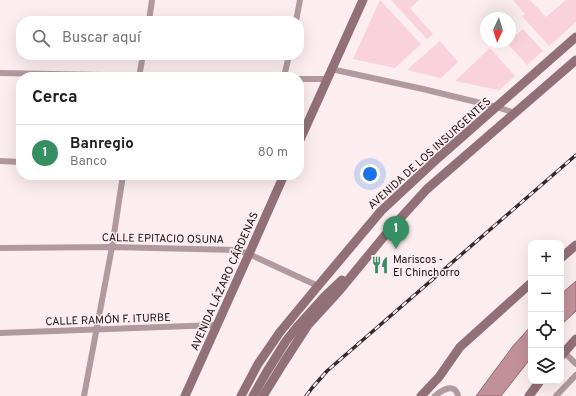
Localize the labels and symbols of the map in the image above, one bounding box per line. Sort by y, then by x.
north arrow [480,12,516,48]
street label: AVENIDA DE LOS INSURGENTES [365,95,494,213]
your location [360,164,380,184]
street label: AVENIDA LÁZARO CÁRDENAS [187,209,262,353]
pin: 1 [383,216,409,249]
street label: CALLE EPITACIO OSUNA [102,231,224,247]
place label: Mariscos - El Chinchorro [393,253,460,280]
restaurant icon: Mariscos - El Chinchorro [370,255,390,275]
street label: CALLE RAMÓN F. ITURBE [45,310,171,329]

